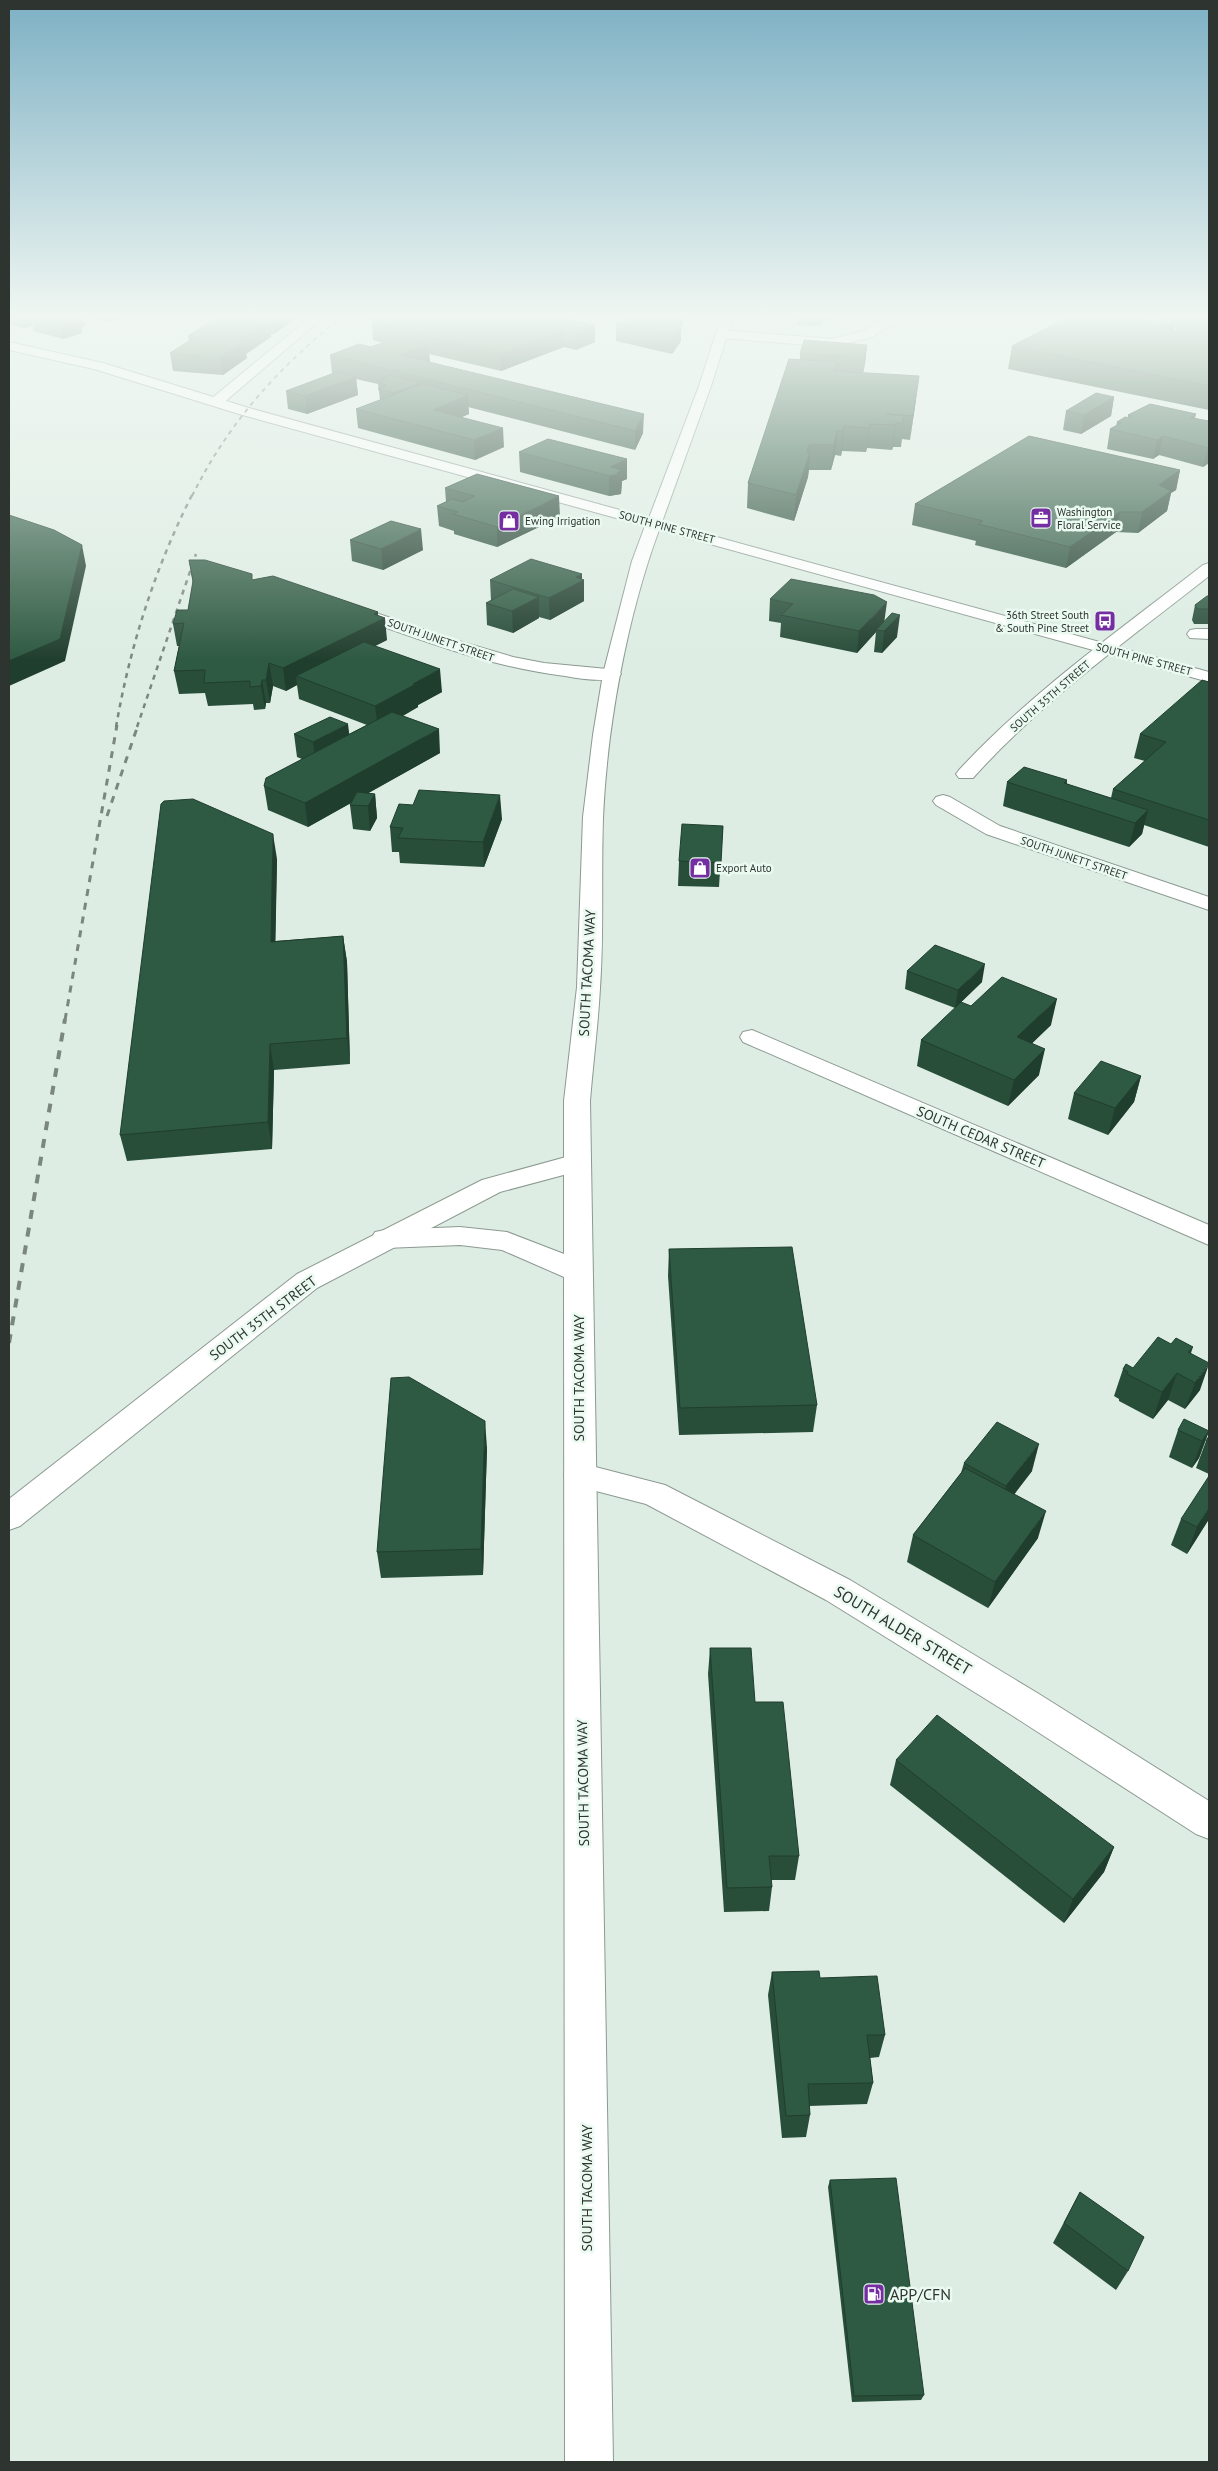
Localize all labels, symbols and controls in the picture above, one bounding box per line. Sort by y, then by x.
place label: Washington Floral Service [1057,505,1121,532]
office icon: Washington Floral Service [1029,506,1053,530]
street label: SOUTH PINE STREET [617,507,717,547]
shop icon: Ewing Irrigation [497,509,521,533]
place label: Ewing Irrigation [525,514,600,528]
place label: 36th Street South & South Pine Street [995,608,1089,635]
bus stop icon: 36th Street South & South Pine Street [1093,609,1117,633]
street label: SOUTH JUNETT STREET [386,615,496,665]
street label: SOUTH PINE STREET [1094,639,1194,679]
street label: SOUTH 35TH STREET [1007,657,1093,735]
street label: SOUTH JUNETT STREET [1019,833,1129,883]
shop icon: Export Auto [688,856,712,880]
place label: Export Auto [716,861,772,875]
street label: SOUTH TACOMA WAY [575,909,599,1037]
street label: SOUTH CEDAR STREET [914,1102,1048,1172]
street label: SOUTH 35TH STREET [206,1272,320,1364]
street label: SOUTH TACOMA WAY [570,1314,588,1441]
street label: SOUTH ALDER STREET [831,1581,975,1679]
street label: SOUTH TACOMA WAY [573,1719,593,1847]
street label: SOUTH TACOMA WAY [578,2124,596,2251]
fuel station icon: APP/CFN [862,2282,886,2306]
place label: APP/CFN [890,2284,951,2304]

